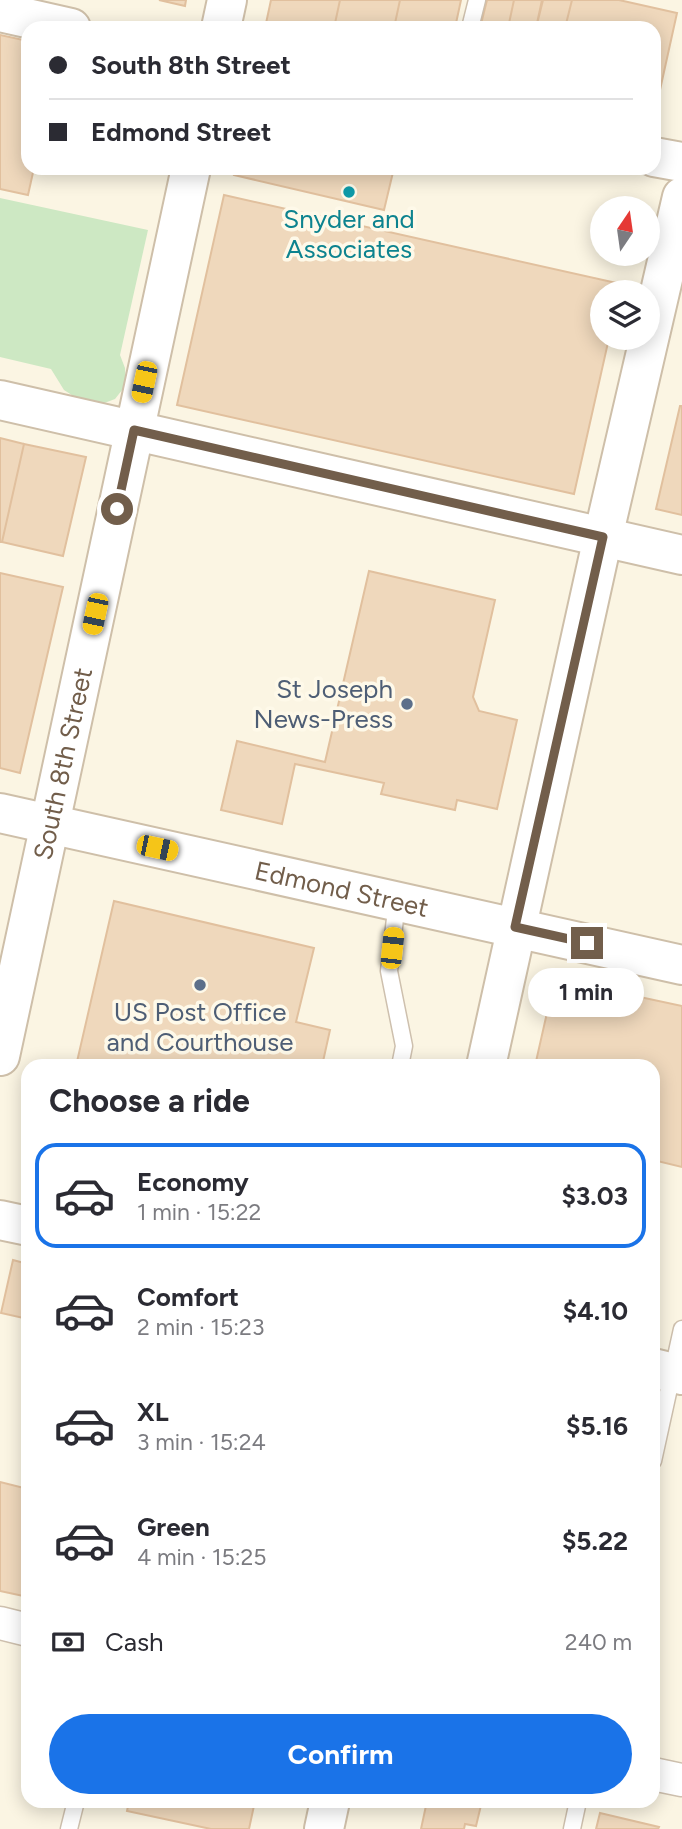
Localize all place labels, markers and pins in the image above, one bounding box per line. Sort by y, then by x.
marker: Snyder and Associates [341,184,357,200]
place label: Snyder and Associates [283,203,415,265]
place label: St Joseph News-Press [254,673,393,735]
marker: St Joseph News-Press [399,696,415,712]
marker: US Post Office and Courthouse [192,977,208,993]
place label: US Post Office and Courthouse [107,996,293,1058]

